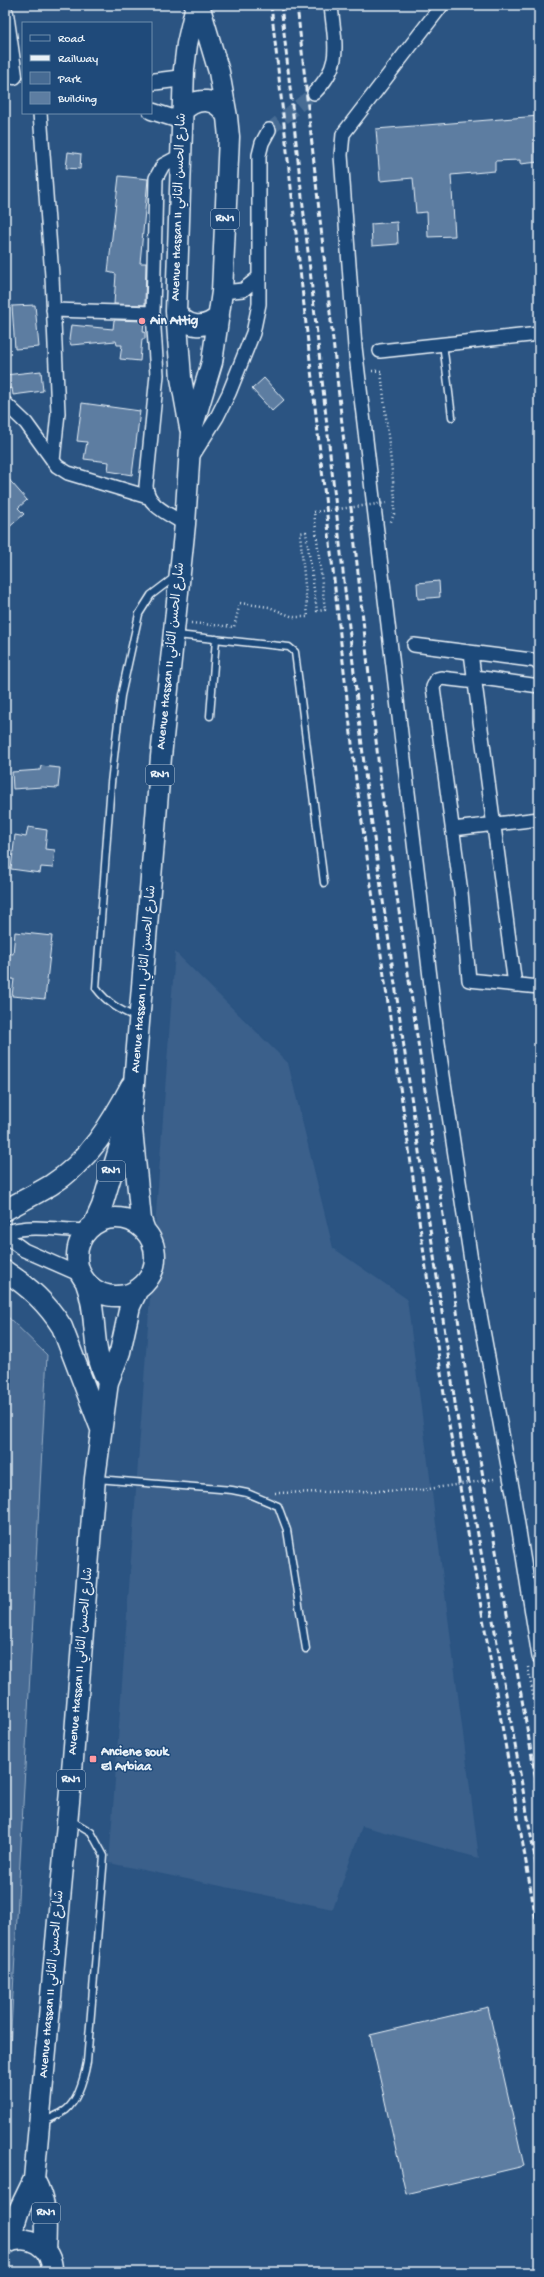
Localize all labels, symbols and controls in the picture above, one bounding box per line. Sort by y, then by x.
legend [22,22,152,114]
text: Road [58,33,85,47]
text: Railway [58,53,98,67]
text: Park [57,73,83,87]
text: Building [57,93,97,107]
street label: Avenue Hassan II شارع الحسن الثاني [168,113,192,301]
road number: RN1 [211,209,239,229]
place label: Ain Attig [149,314,199,329]
marker: Ain Attig [137,316,147,326]
street label: Avenue Hassan II شارع الحسن الثاني [154,562,190,751]
road number: RN1 [146,765,174,785]
street label: Avenue Hassan II شارع الحسن الثاني [128,885,162,1074]
road number: RN1 [97,1161,125,1181]
street label: Avenue Hassan II شارع الحسن الثاني [65,1567,99,1756]
place label: Anciene souk El Arbiaa [100,1745,170,1775]
marker: Anciene souk El Arbiaa [88,1754,98,1764]
road number: RN1 [57,1770,85,1790]
street label: Avenue Hassan II شارع الحسن الثاني [36,1890,70,2079]
road number: RN1 [32,2203,60,2223]

